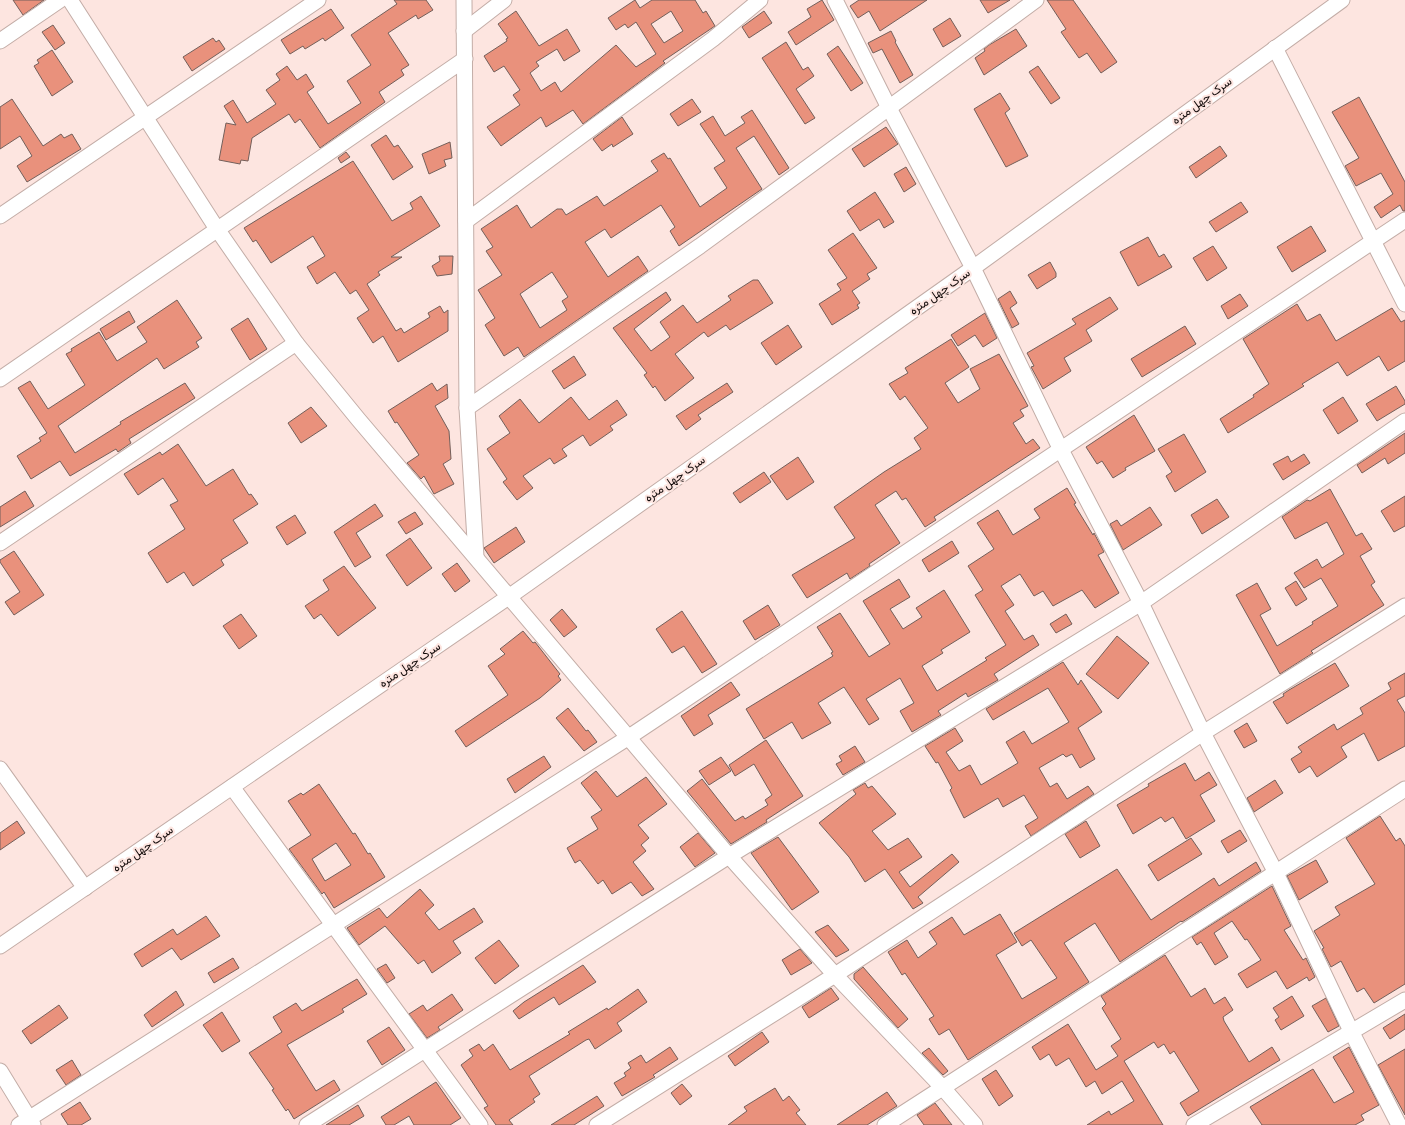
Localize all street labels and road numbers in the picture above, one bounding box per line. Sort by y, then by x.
street label: سرک چهل متره [1169,74,1235,128]
street label: سرک چهل متره [907,266,973,318]
street label: سرک چهل متره [642,453,708,505]
street label: سرک چهل متره [376,639,444,691]
street label: سرک چهل متره [110,823,176,875]

